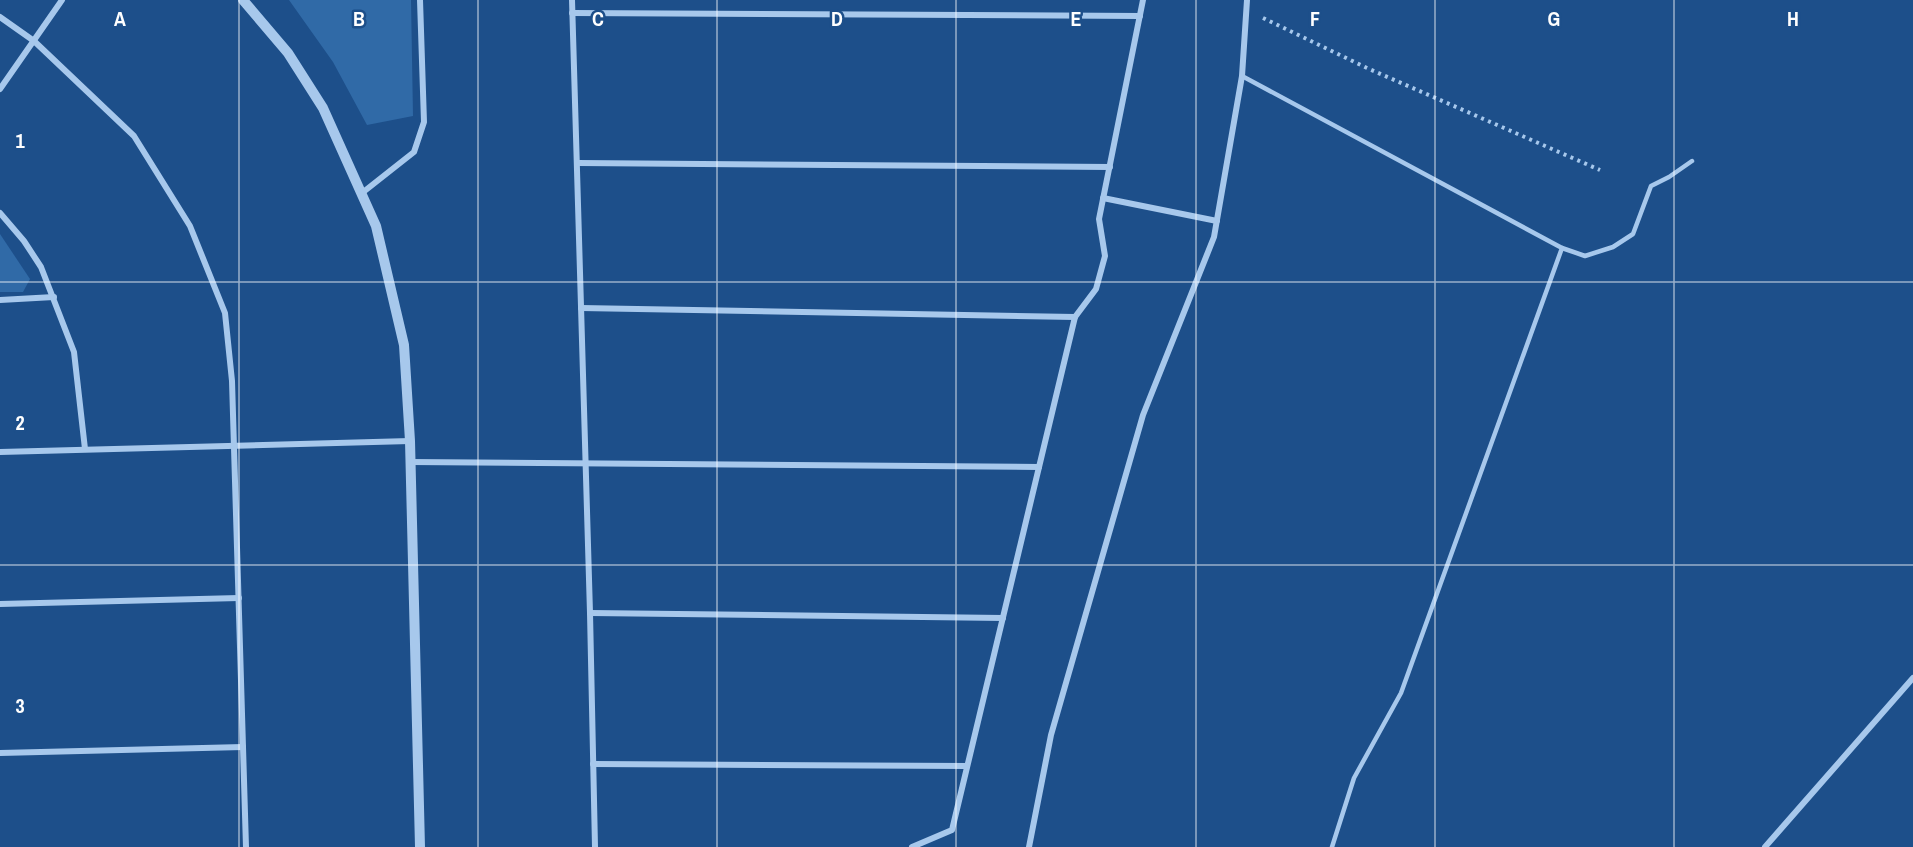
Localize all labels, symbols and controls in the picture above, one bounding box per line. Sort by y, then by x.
text: A [114,5,126,32]
text: B [353,5,365,32]
text: C [592,5,604,32]
text: D [831,5,843,32]
text: E [1071,5,1082,32]
text: F [1310,5,1320,32]
text: G [1548,5,1560,32]
text: H [1787,5,1799,32]
text: 1 [15,127,25,154]
text: 2 [15,409,25,436]
text: 3 [15,692,25,719]

